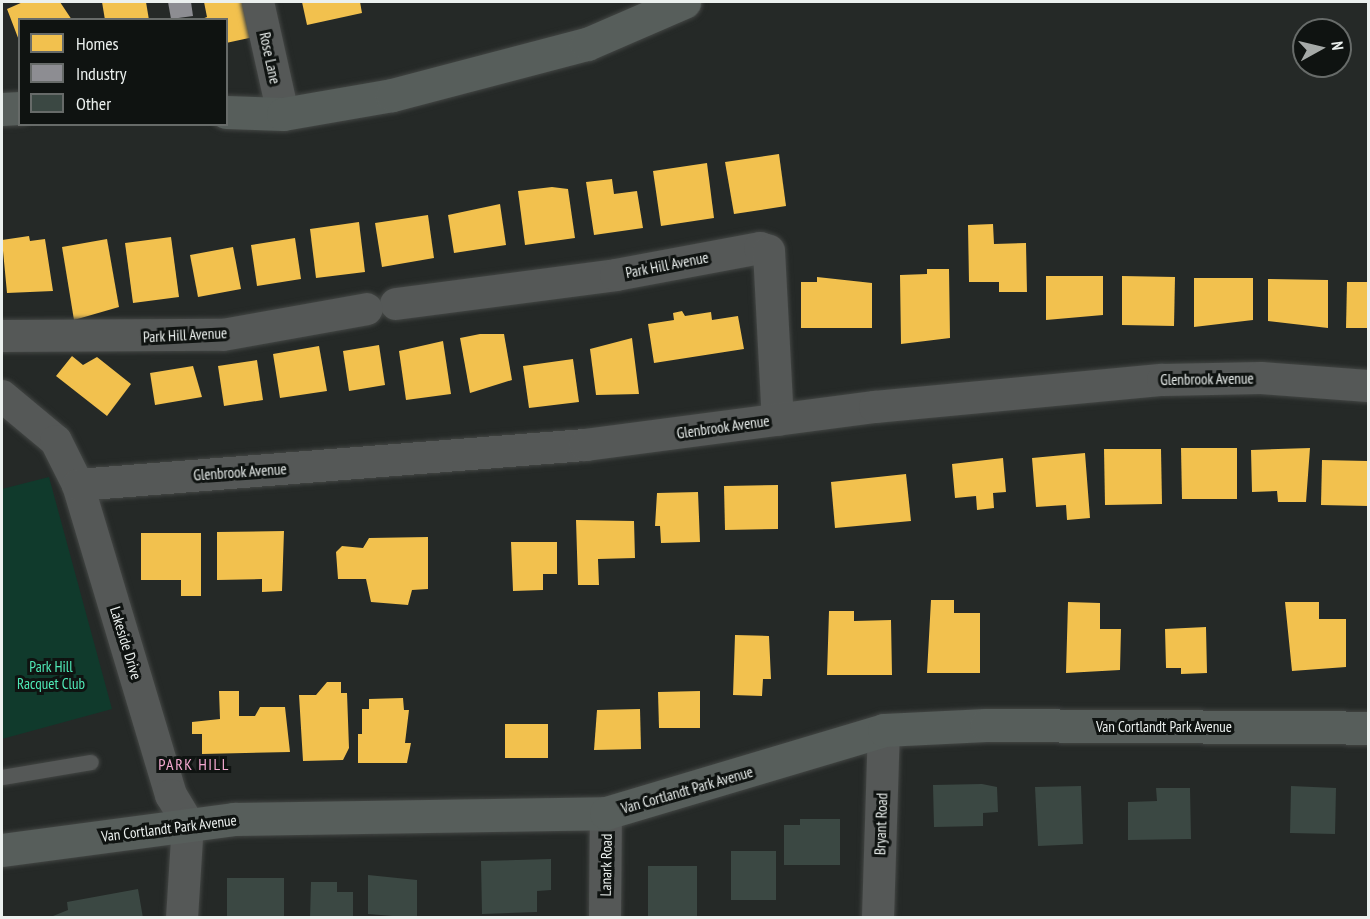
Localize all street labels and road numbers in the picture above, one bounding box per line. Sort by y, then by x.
street label: Rose Lane [256,31,284,85]
street label: Park Hill Avenue [624,248,710,282]
street label: Park Hill Avenue [142,324,228,346]
street label: Glenbrook Avenue [1160,369,1254,389]
street label: Glenbrook Avenue [675,412,771,442]
street label: Glenbrook Avenue [192,460,288,484]
street label: Lakeside Drive [106,604,146,682]
street label: Van Cortlandt Park Avenue [1096,718,1232,736]
street label: Van Cortlandt Park Avenue [619,762,755,818]
street label: Bryant Road [871,793,891,855]
street label: Van Cortlandt Park Avenue [100,811,238,845]
street label: Lanark Road [596,833,616,897]

